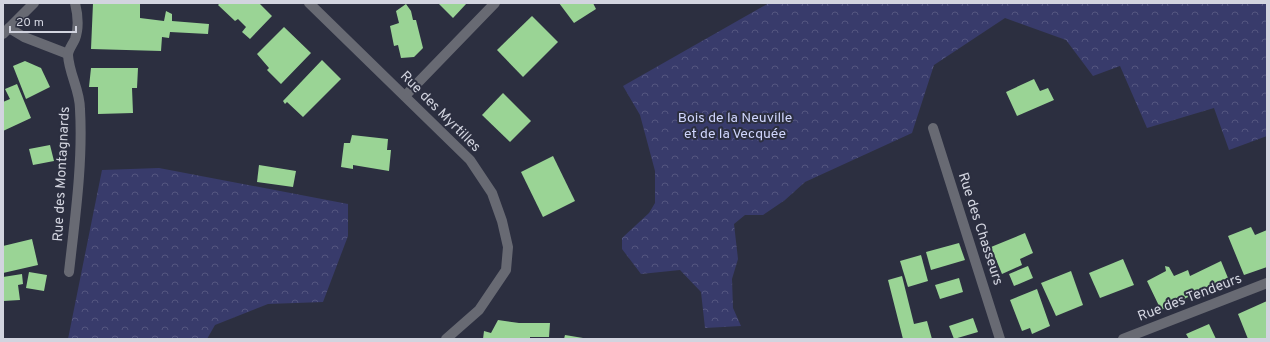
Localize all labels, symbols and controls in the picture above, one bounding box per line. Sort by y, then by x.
scale bar [10,8,76,34]
text: 20 m [16,15,44,31]
street label: Rue des Myrtilles [396,68,484,156]
street label: Rue des Montagnards [50,106,74,242]
park label: Bois de la Neuville et de la Vecquée [678,110,792,143]
street label: Rue des Chasseurs [954,170,1006,288]
street label: Rue des Tendeurs [1136,270,1244,326]

